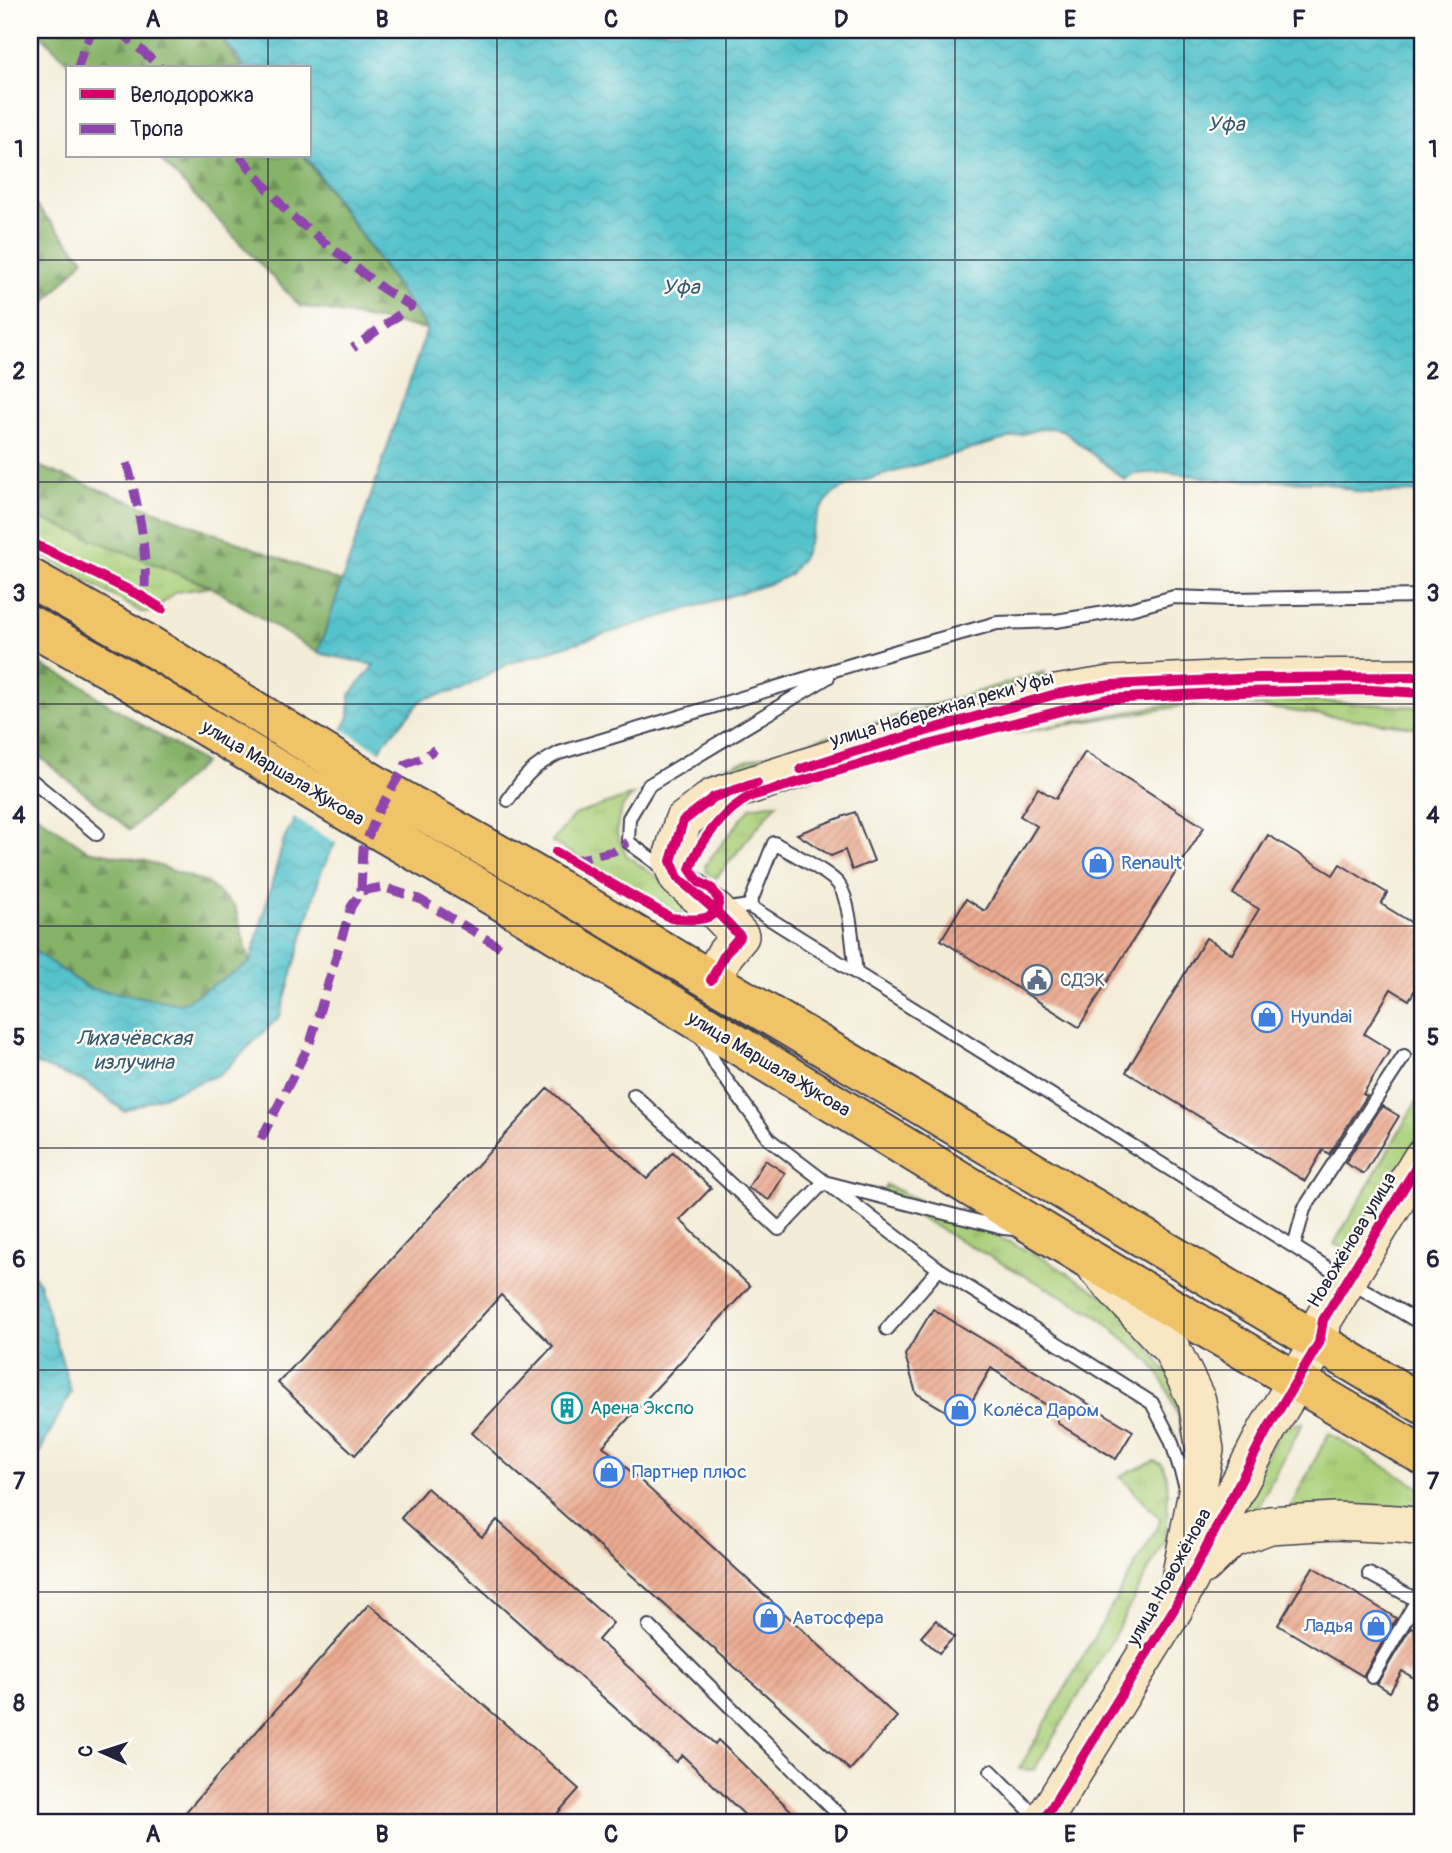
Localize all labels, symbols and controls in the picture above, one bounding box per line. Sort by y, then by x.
text: A [146,5,161,34]
text: B [375,5,389,34]
text: C [604,5,618,34]
text: D [834,5,848,34]
text: E [1064,5,1076,34]
text: F [1292,5,1306,34]
legend [66,66,312,158]
text: Велодорожка [130,82,254,109]
water label: Уфа [1207,111,1246,138]
text: Тропа [130,116,183,143]
text: 1 [15,135,24,164]
text: 1 [1429,135,1438,164]
water label: Уфа [662,274,701,301]
text: 2 [13,357,26,386]
text: 2 [1427,357,1440,386]
text: 3 [13,579,25,608]
text: 3 [1427,579,1439,608]
street label: улица Набережная реки Уфы [826,666,1057,753]
street label: улица Маршала Жукова [196,714,369,831]
text: 4 [12,801,26,830]
text: 4 [1426,801,1440,830]
shop icon: Renault [1081,846,1115,880]
place label: Renault [1121,851,1182,875]
public building icon: СДЭК [1020,963,1054,997]
place label: СДЭК [1060,968,1105,992]
shop icon: Hyundai [1250,1000,1284,1034]
street label: улица Маршала Жукова [682,1005,855,1122]
place label: Hyundai [1290,1005,1352,1029]
text: 5 [13,1023,25,1052]
text: 5 [1427,1023,1439,1052]
water label: Лихачёвская излучина [76,1025,194,1076]
street label: Новожёнова улица [1302,1168,1402,1312]
text: 6 [12,1245,26,1274]
text: 6 [1426,1245,1440,1274]
building icon: Арена Экспо [550,1391,584,1425]
shop icon: Колёса Даром [943,1393,977,1427]
place label: Арена Экспо [590,1396,694,1420]
place label: Колёса Даром [983,1398,1099,1422]
shop icon: Партнер плюс [592,1455,626,1489]
place label: Партнер плюс [632,1460,747,1484]
text: 7 [13,1467,26,1496]
text: 7 [1427,1467,1440,1496]
street label: улица Новожёнова [1121,1504,1217,1651]
shop icon: Автосфера [752,1601,786,1635]
place label: Автосфера [792,1606,884,1630]
shop icon: Ладья [1359,1609,1393,1643]
place label: Ладья [1303,1614,1353,1638]
text: 8 [13,1689,25,1718]
text: 8 [1427,1689,1439,1718]
north arrow [66,1716,136,1786]
text: С [74,1744,98,1758]
text: A [146,1820,161,1849]
text: B [375,1820,389,1849]
text: C [604,1820,618,1849]
text: D [834,1820,848,1849]
text: E [1064,1820,1076,1849]
text: F [1292,1820,1306,1849]

